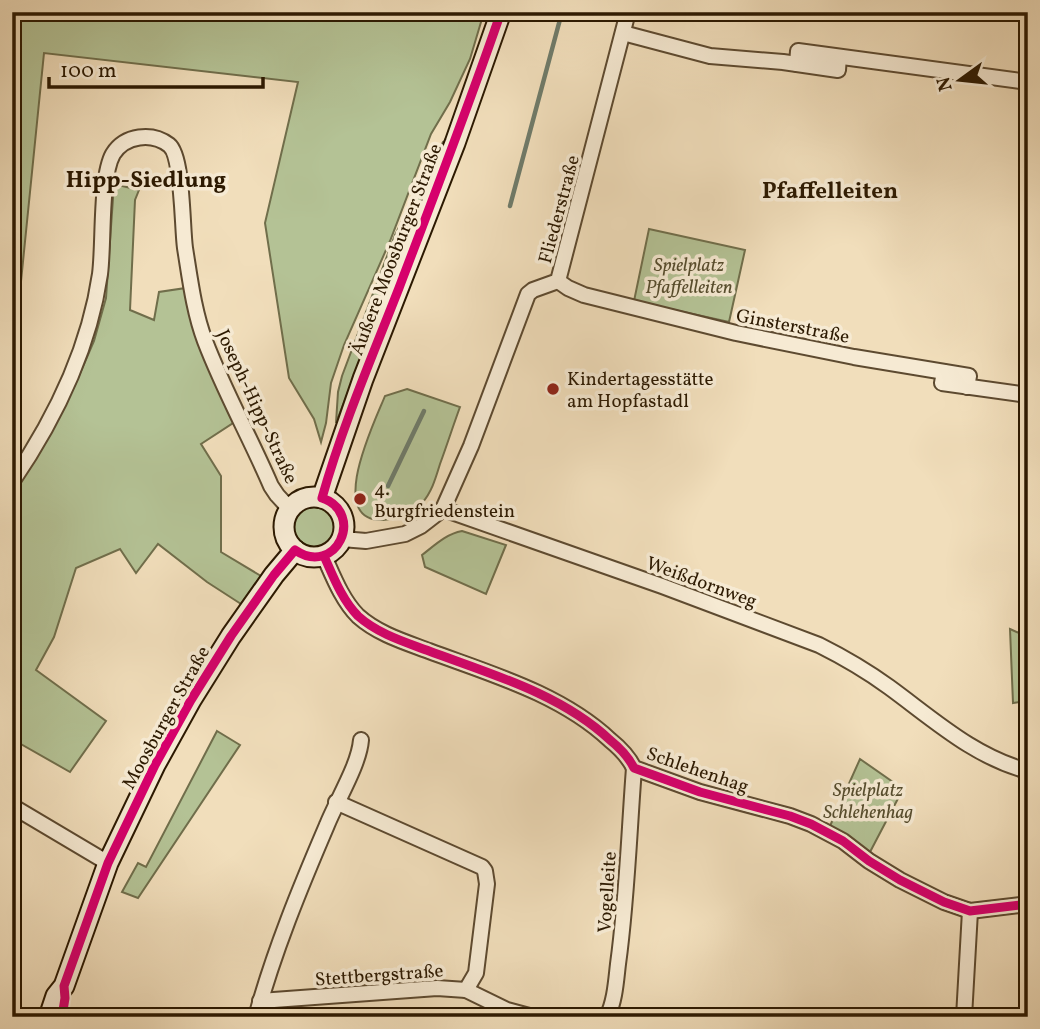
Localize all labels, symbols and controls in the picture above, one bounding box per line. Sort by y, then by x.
scale bar [49,46,262,90]
north arrow [925,46,995,116]
text: 100 m [60,57,117,86]
text: N [931,74,960,94]
street label: Äußere Moosburger Straße [344,140,449,359]
street label: Fliederstraße [533,152,587,267]
district label: Hipp-Siedlung [66,165,226,197]
district label: Pfaffelleiten [762,176,898,208]
park label: Spielplatz Pfaffelleiten [645,253,733,301]
street label: Ginsterstraße [734,303,852,351]
street label: Joseph-Hipp-Straße [209,325,303,488]
place label: Kindertagesstätte am Hopfastadl [567,367,714,415]
marker: Kindertagesstätte am Hopfastadl [545,381,561,397]
place label: 4. Burgfriedenstein [374,477,515,525]
marker: 4. Burgfriedenstein [352,491,368,507]
street label: Weißdornweg [642,551,760,615]
street label: Moosburger Straße [117,642,217,794]
street label: Schlehenhag [643,741,752,801]
park label: Spielplatz Schlehenhag [823,778,913,826]
street label: Vogelleite [592,851,624,934]
street label: Stettbergstraße [314,959,444,993]

